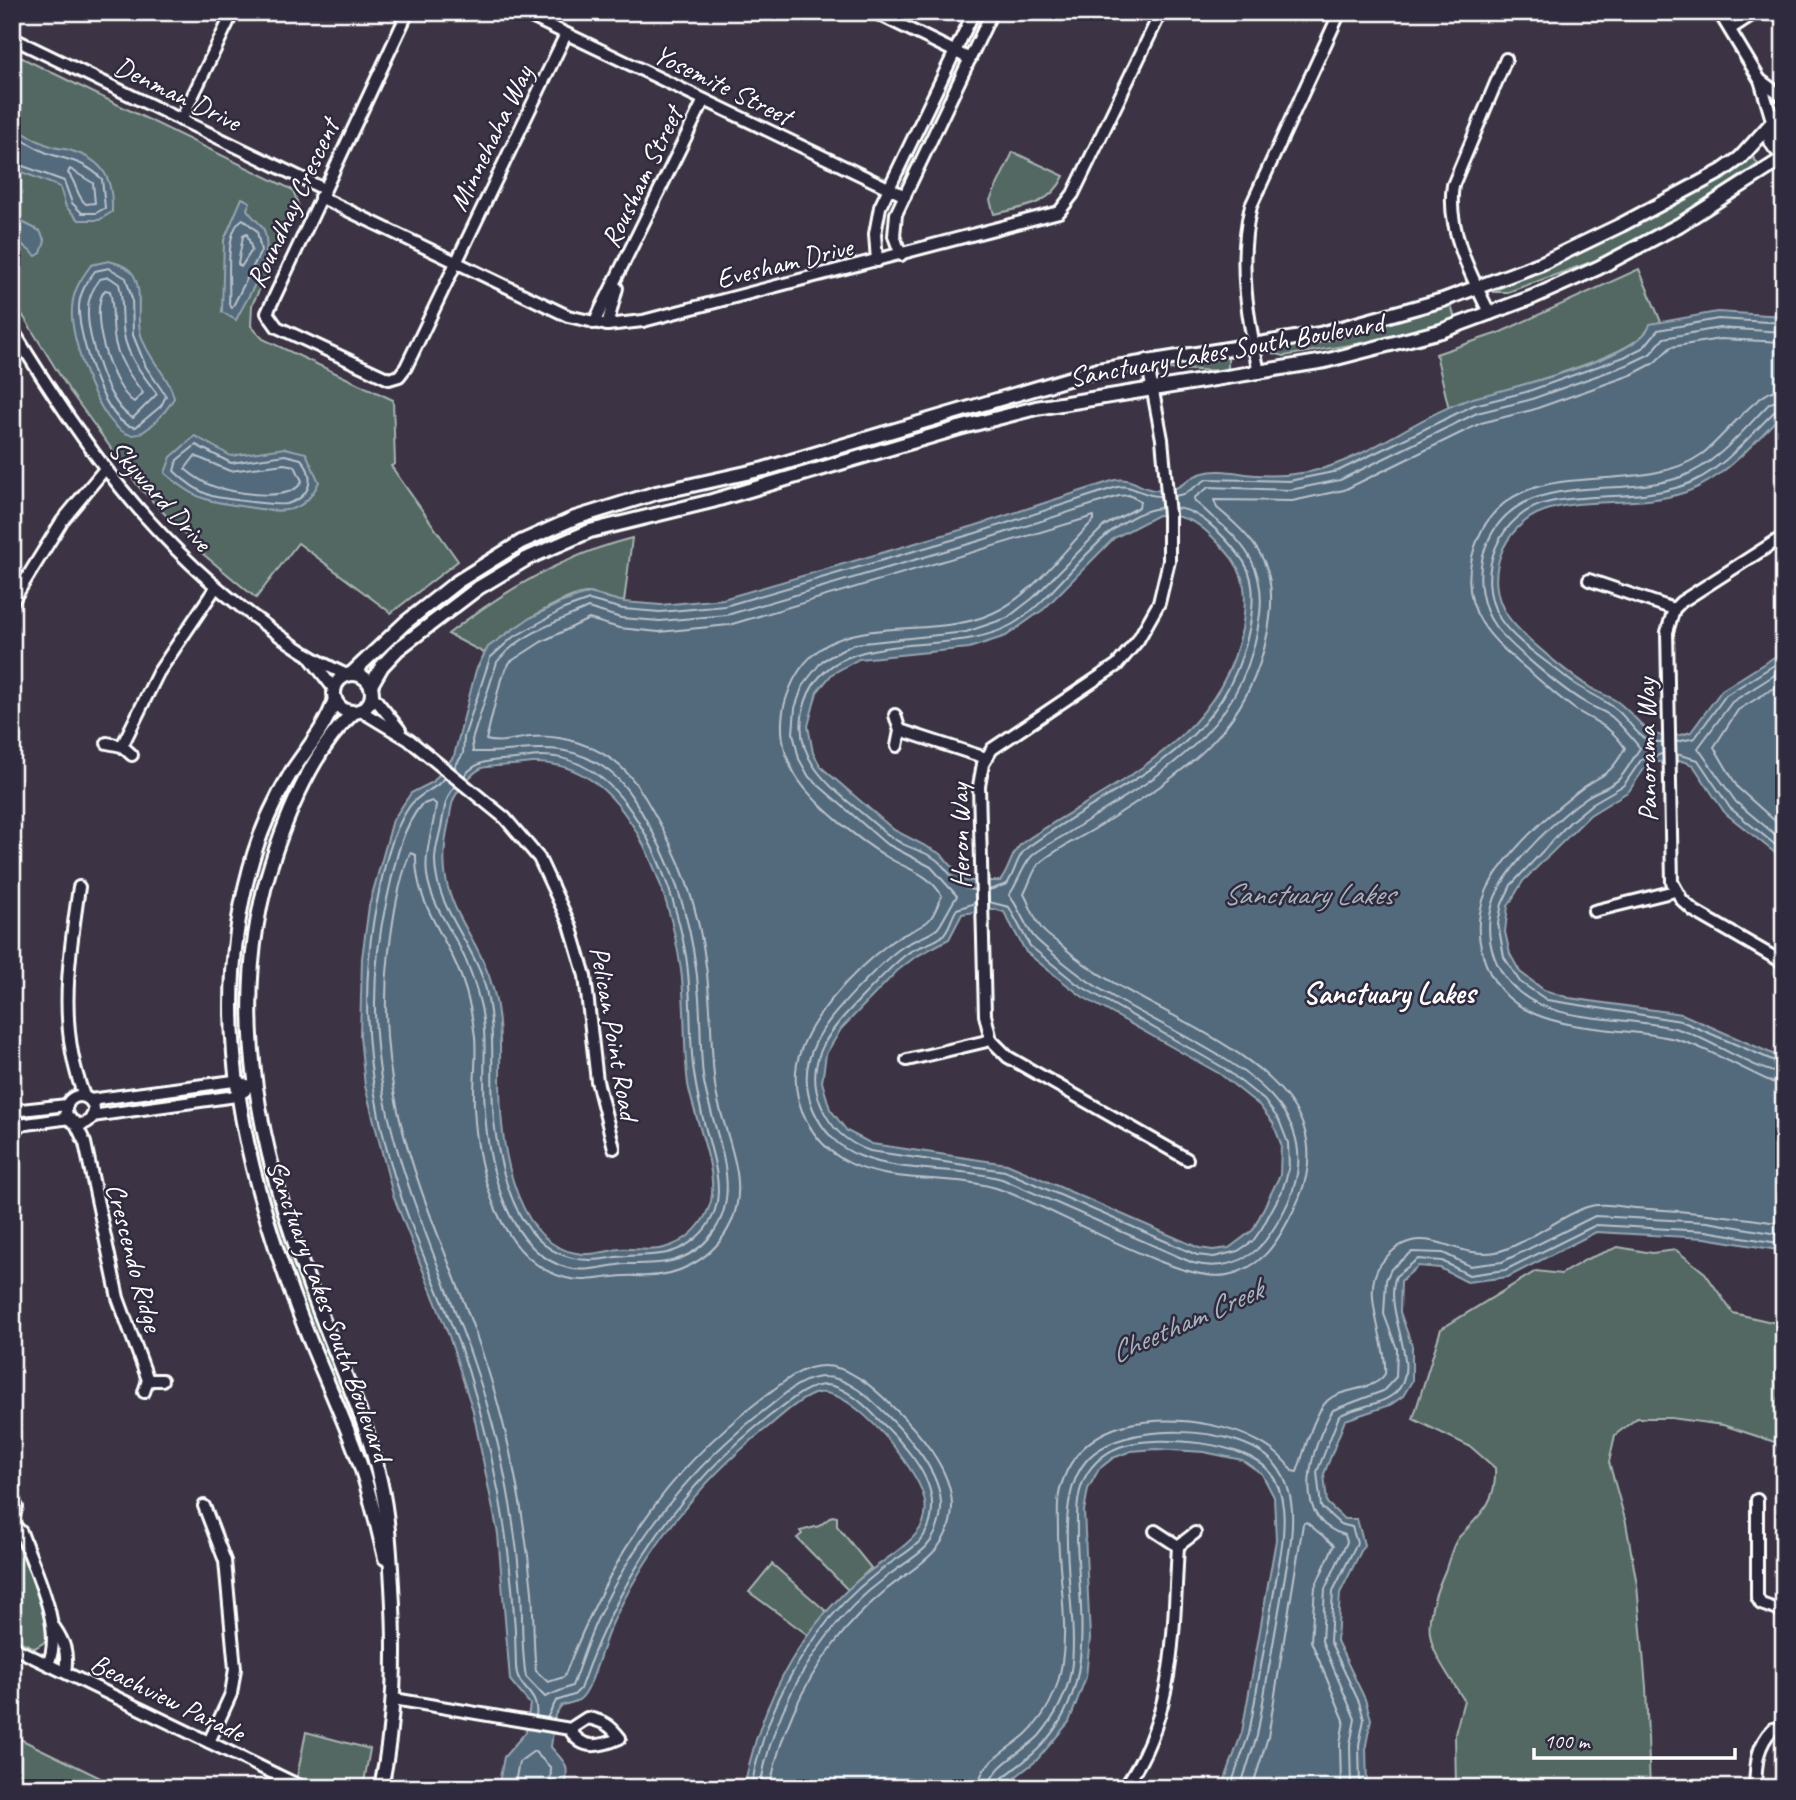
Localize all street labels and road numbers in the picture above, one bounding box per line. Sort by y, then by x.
street label: Yosemite Street [648,36,801,135]
street label: Denman Drive [109,48,248,140]
street label: Minnehaha Way [440,58,542,216]
street label: Rousham Street [592,98,692,253]
street label: Roundhay Crescent [238,110,348,293]
street label: Evesham Drive [713,228,857,296]
street label: Sanctuary Lakes South Boulevard [1067,304,1390,394]
street label: Skyward Drive [101,432,221,560]
street label: Panorama Way [1628,675,1665,822]
street label: Heron Way [941,781,978,889]
street label: Pelican Point Road [582,944,648,1126]
street label: Sanctuary Lakes South Boulevard [259,1155,402,1469]
street label: Crescendo Ridge [98,1179,172,1337]
street label: Beachview Parade [85,1645,252,1751]

